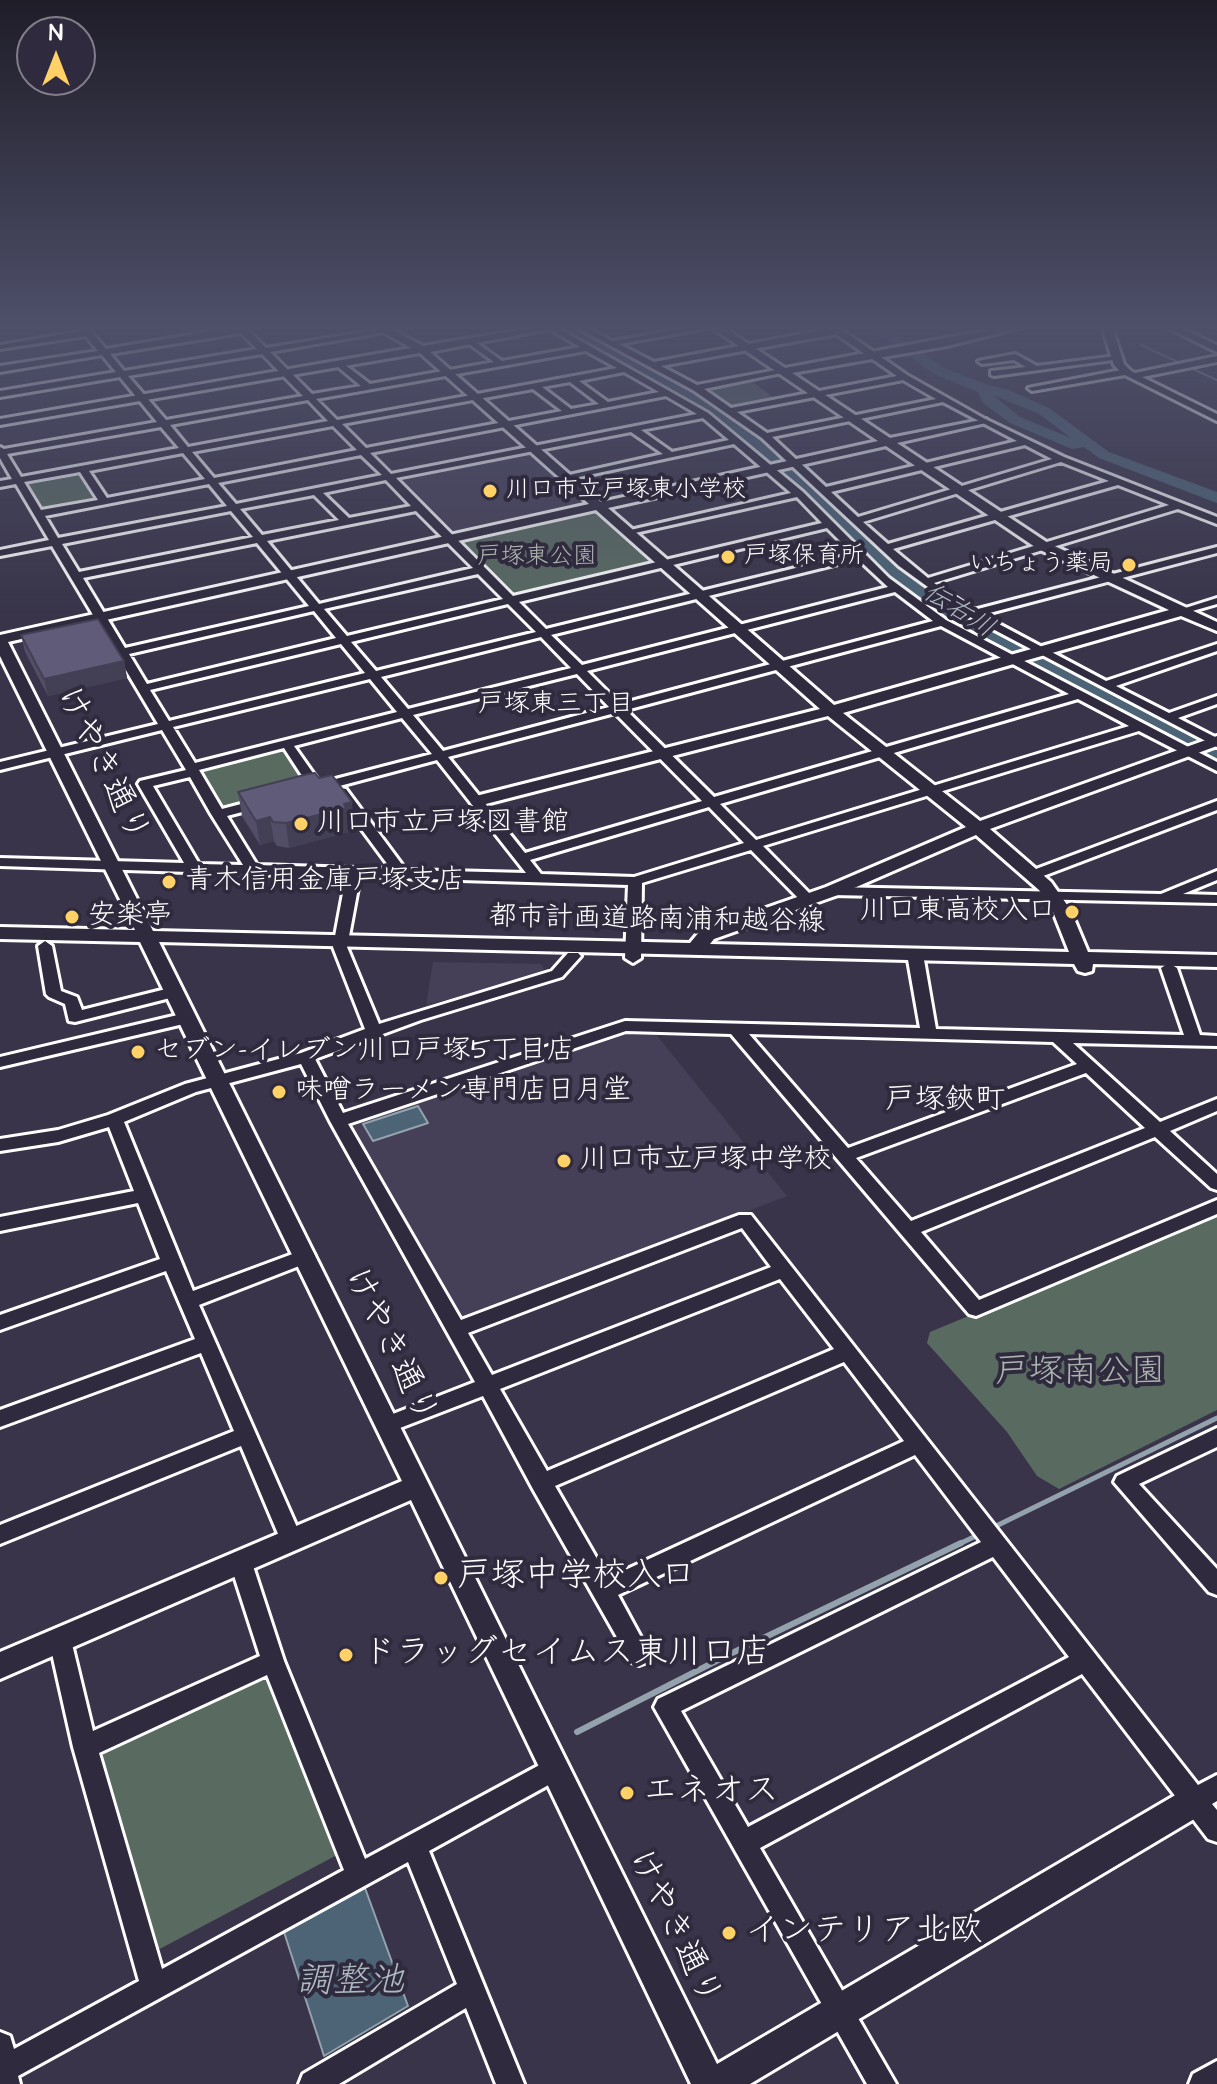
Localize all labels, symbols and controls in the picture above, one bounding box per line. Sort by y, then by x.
north arrow [16,16,96,96]
text: N [49,18,63,49]
place label: 川口市立戸塚東小学校 [506,477,746,505]
marker: 川口市立戸塚東小学校 [481,482,499,500]
place label: 戸塚保育所 [744,543,864,571]
park label: 戸塚東公園 [477,544,597,572]
marker: 戸塚保育所 [719,548,737,566]
place label: いちょう薬局 [969,551,1113,579]
marker: いちょう薬局 [1120,556,1138,574]
water label: 伝右川 [917,578,999,646]
street label: けやき通り [45,680,157,850]
district label: 戸塚東三丁目 [478,690,634,722]
place label: 川口市立戸塚図書館 [317,807,569,841]
marker: 川口市立戸塚図書館 [292,815,310,833]
place label: 青木信用金庫戸塚支店 [185,865,465,899]
marker: 青木信用金庫戸塚支店 [160,873,178,891]
place label: 川口東高校入口 [860,895,1056,929]
place label: 安楽亭 [88,900,172,934]
street label: 都市計画道路南浦和越谷線 [489,901,825,941]
marker: 川口東高校入口 [1063,903,1081,921]
marker: 安楽亭 [63,908,81,926]
place label: セブン-イレブン川口戸塚5丁目店 [154,1035,575,1069]
marker: セブン-イレブン川口戸塚5丁目店 [129,1043,147,1061]
place label: 味噌ラーメン専門店日月堂 [295,1075,631,1109]
marker: 味噌ラーメン専門店日月堂 [270,1083,288,1101]
district label: 戸塚鋏町 [885,1084,1005,1120]
place label: 川口市立戸塚中学校 [580,1144,832,1178]
marker: 川口市立戸塚中学校 [555,1152,573,1170]
street label: けやき通り [333,1261,445,1431]
park label: 戸塚南公園 [995,1354,1165,1394]
place label: 戸塚中学校入口 [457,1558,695,1598]
marker: 戸塚中学校入口 [432,1569,450,1587]
place label: ドラッグセイムス東川口店 [362,1635,770,1675]
marker: ドラッグセイムス東川口店 [337,1646,355,1664]
place label: エネオス [643,1773,779,1813]
marker: エネオス [618,1784,636,1802]
street label: けやき通り [617,1843,729,2013]
place label: インテリア北欧 [745,1913,983,1953]
marker: インテリア北欧 [720,1924,738,1942]
water label: 調整池 [296,1961,404,2005]

